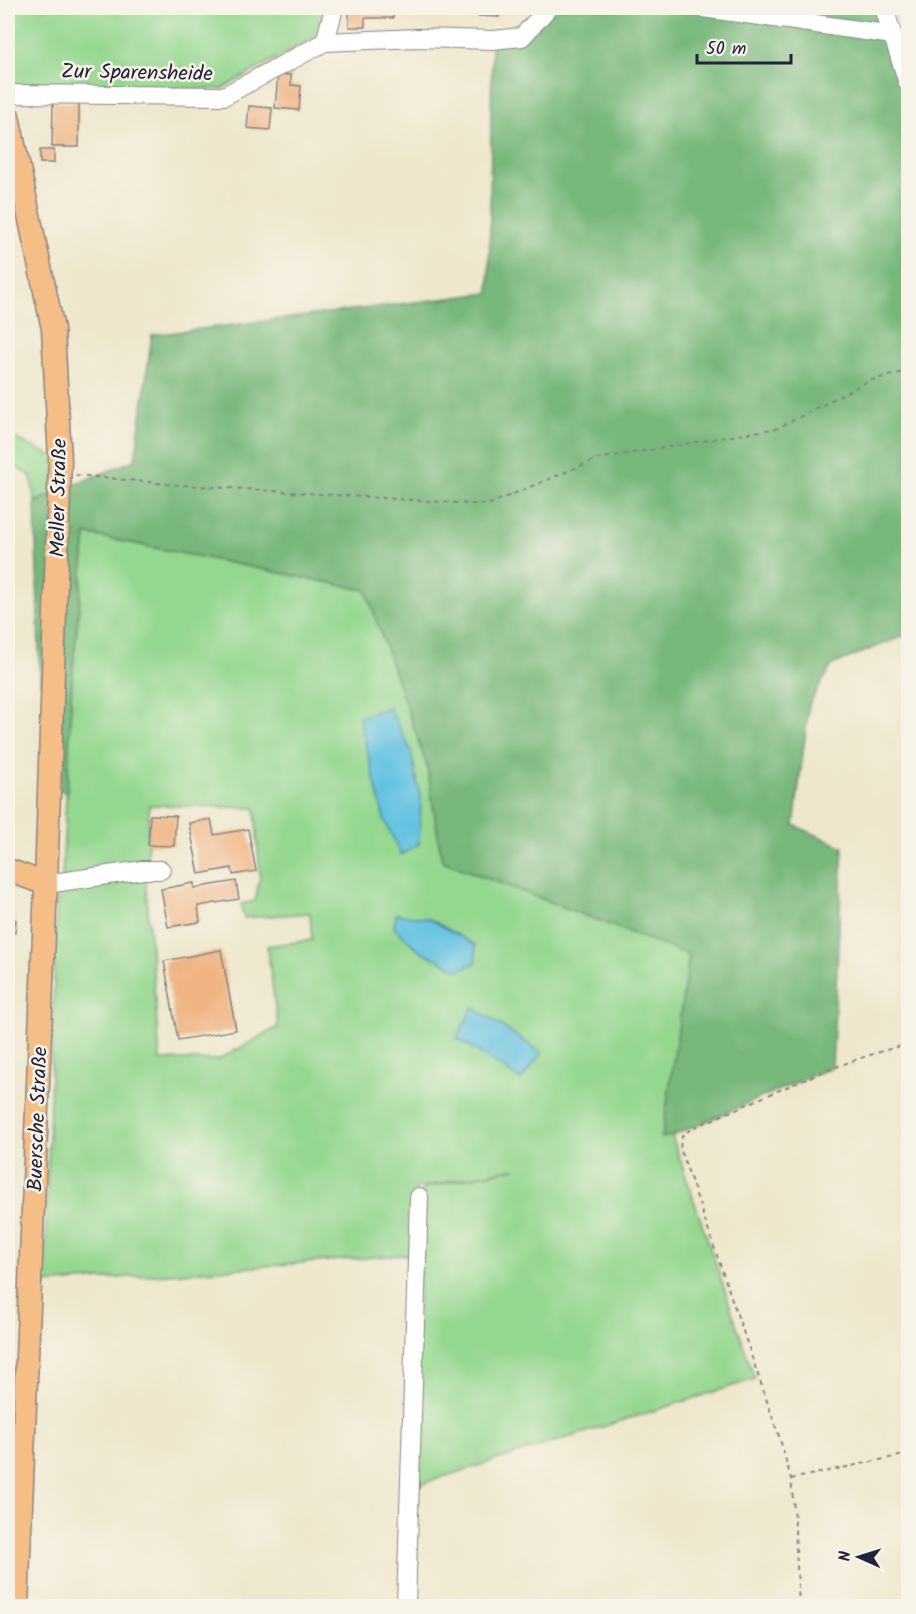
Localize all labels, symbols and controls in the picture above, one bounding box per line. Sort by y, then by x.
scale bar [697,27,792,65]
text: 50 m [706,35,746,64]
street label: Zur Sparensheide [61,56,214,91]
street label: Meller Straße [42,438,77,558]
street label: Buersche Straße [19,1045,58,1192]
north arrow [829,1527,889,1587]
text: N [833,1551,858,1562]

